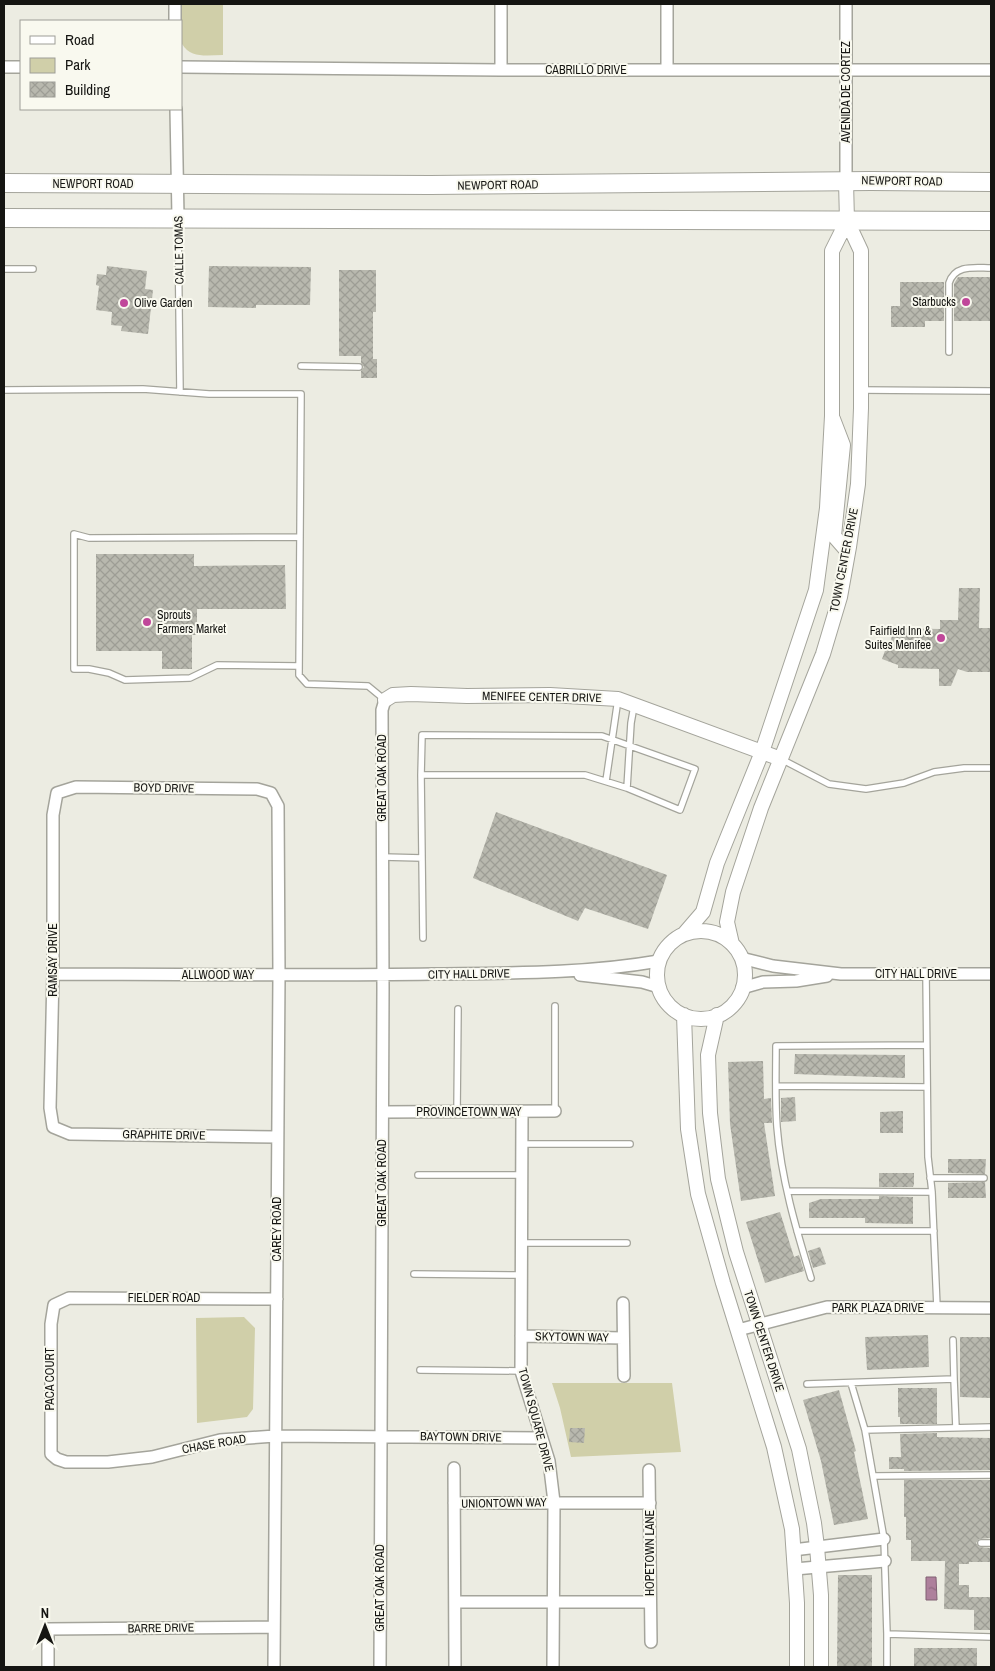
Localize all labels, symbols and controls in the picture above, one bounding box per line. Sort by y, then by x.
legend [20,20,182,110]
text: Road [65,29,94,50]
street label: AVENIDA DE CORTEZ [838,41,854,144]
text: Park [65,54,91,75]
street label: CABRILLO DRIVE [545,62,627,78]
text: Building [65,79,110,100]
street label: NEWPORT ROAD [861,172,943,190]
street label: NEWPORT ROAD [52,176,134,192]
street label: NEWPORT ROAD [457,176,539,194]
street label: CALLE TOMAS [170,215,188,284]
place label: Starbucks [912,294,956,310]
place label: Olive Garden [134,295,193,311]
marker: Starbucks [960,296,972,308]
marker: Olive Garden [118,297,130,309]
street label: TOWN CENTER DRIVE [826,507,862,613]
place label: Sprouts Farmers Market [157,607,226,637]
marker: Sprouts Farmers Market [141,616,153,628]
place label: Fairfield Inn & Suites Menifee [865,623,931,653]
marker: Fairfield Inn & Suites Menifee [935,632,947,644]
street label: MENIFEE CENTER DRIVE [482,688,602,706]
street label: GREAT OAK ROAD [374,734,390,822]
street label: BOYD DRIVE [134,779,194,797]
street label: RAMSAY DRIVE [45,923,61,997]
street label: CITY HALL DRIVE [428,965,510,983]
street label: CITY HALL DRIVE [875,966,957,982]
street label: ALLWOOD WAY [181,967,255,983]
street label: PROVINCETOWN WAY [416,1104,522,1120]
street label: GRAPHITE DRIVE [122,1126,206,1144]
street label: GREAT OAK ROAD [374,1139,390,1227]
street label: CAREY ROAD [269,1197,285,1261]
street label: TOWN CENTER DRIVE [740,1288,788,1394]
street label: FIELDER ROAD [128,1290,200,1306]
street label: PARK PLAZA DRIVE [832,1300,924,1316]
street label: SKYTOWN WAY [535,1328,609,1346]
street label: PACA COURT [42,1347,58,1411]
street label: TOWN SQUARE DRIVE [514,1366,558,1474]
street label: BAYTOWN DRIVE [420,1428,502,1446]
street label: CHASE ROAD [181,1430,247,1458]
street label: UNIONTOWN WAY [461,1494,547,1512]
street label: HOPETOWN LANE [642,1510,658,1596]
street label: GREAT OAK ROAD [372,1544,388,1632]
north arrow [20,1601,70,1651]
text: N [41,1604,49,1622]
street label: BARRE DRIVE [128,1619,194,1637]

